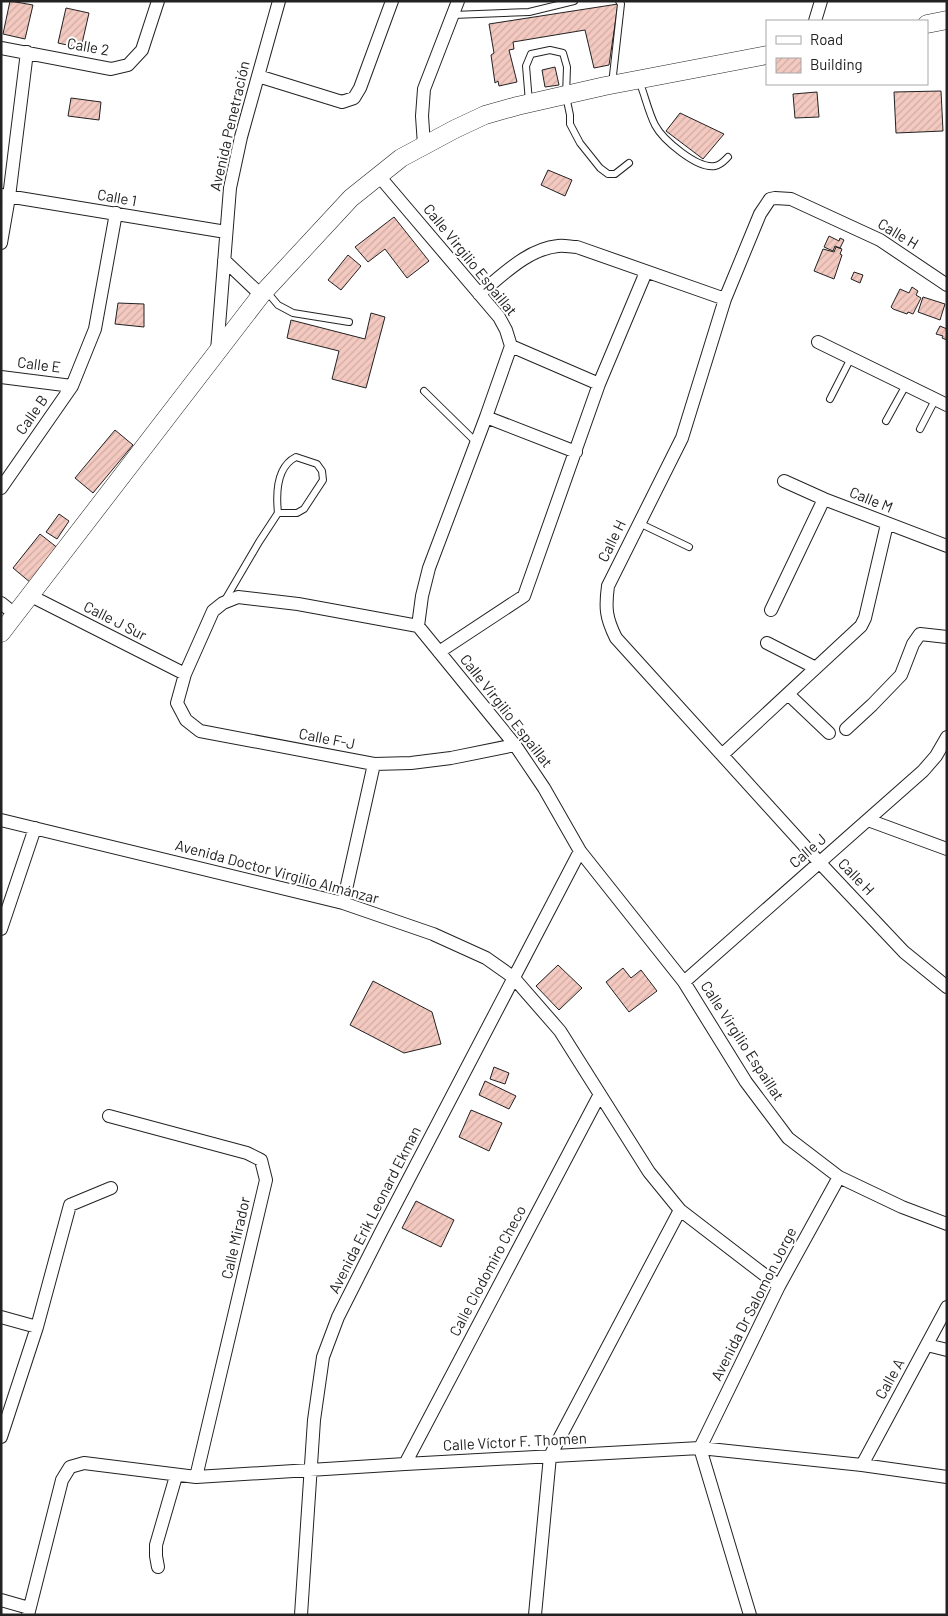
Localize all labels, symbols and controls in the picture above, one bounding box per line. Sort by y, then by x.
legend [766,20,928,85]
text: Road [810,30,843,48]
street label: Calle 2 [66,33,111,59]
text: Building [810,55,863,73]
street label: Avenida Penetración [205,59,253,193]
street label: Calle 1 [96,185,138,209]
street label: Calle Virgilio Espaillat [420,200,521,319]
street label: Calle H [875,214,922,252]
street label: Calle E [16,352,62,376]
street label: Calle B [11,391,51,438]
street label: Calle M [847,482,896,516]
street label: Calle H [593,517,629,564]
street label: Calle J Sur [81,597,151,644]
street label: Calle Virgilio Espaillat [457,650,557,771]
street label: Calle F-J [297,724,357,752]
street label: Calle J [785,829,830,871]
street label: Avenida Doctor Virgilio Almánzar [173,835,382,907]
street label: Calle H [835,854,879,899]
street label: Calle Virgilio Espaillat [697,977,788,1104]
street label: Avenida Erik Leonard Ekman [324,1123,424,1296]
street label: Calle Mirador [217,1194,253,1281]
street label: Calle Clodomiro Checo [445,1202,529,1339]
street label: Avenida Dr Salomon Jorge [707,1224,800,1383]
street label: Calle A [871,1355,908,1402]
street label: Calle Víctor F. Thomen [443,1428,587,1454]

